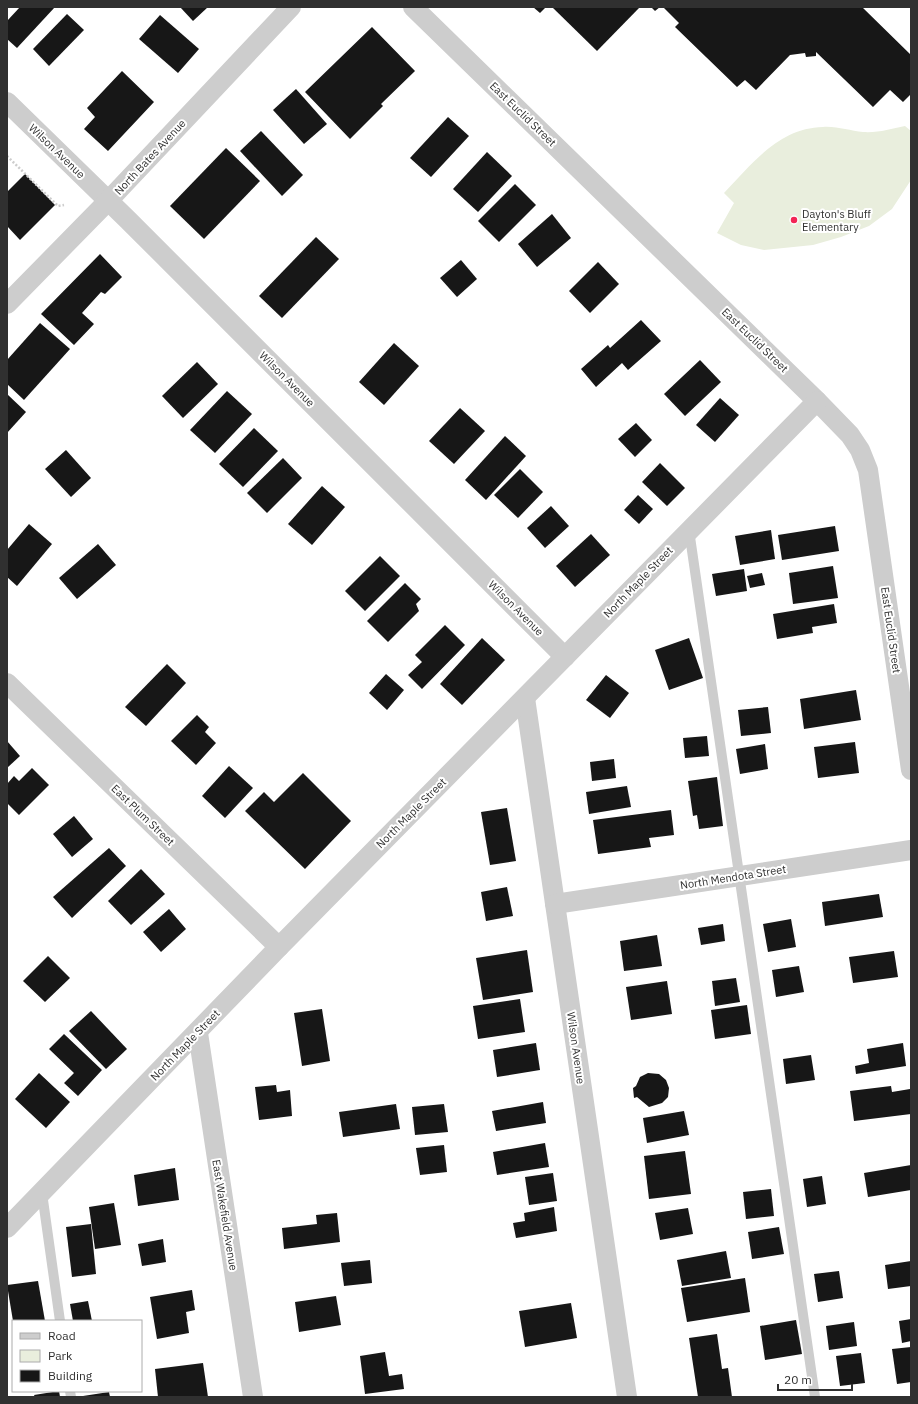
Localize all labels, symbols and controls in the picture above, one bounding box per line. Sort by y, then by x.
street label: East Euclid Street [487,79,559,149]
street label: North Bates Avenue [111,116,189,198]
street label: Wilson Avenue [26,121,88,181]
place label: Dayton's Bluff Elementary [802,207,871,234]
marker: Dayton's Bluff Elementary [789,215,799,225]
street label: East Euclid Street [719,305,791,375]
street label: Wilson Avenue [256,348,318,410]
street label: North Maple Street [600,543,676,621]
street label: Wilson Avenue [485,577,547,639]
street label: East Euclid Street [878,586,904,674]
street label: North Maple Street [373,775,449,851]
street label: East Plum Street [109,781,178,849]
street label: North Mendota Street [679,862,787,892]
street label: North Maple Street [147,1006,223,1084]
street label: Wilson Avenue [564,1011,588,1085]
street label: East Wakefield Avenue [209,1158,241,1272]
legend [12,1320,142,1392]
text: Road [48,1328,76,1343]
text: Park [48,1348,73,1363]
scale bar [778,1366,852,1392]
text: Building [48,1368,93,1383]
text: 20 m [784,1372,812,1387]

